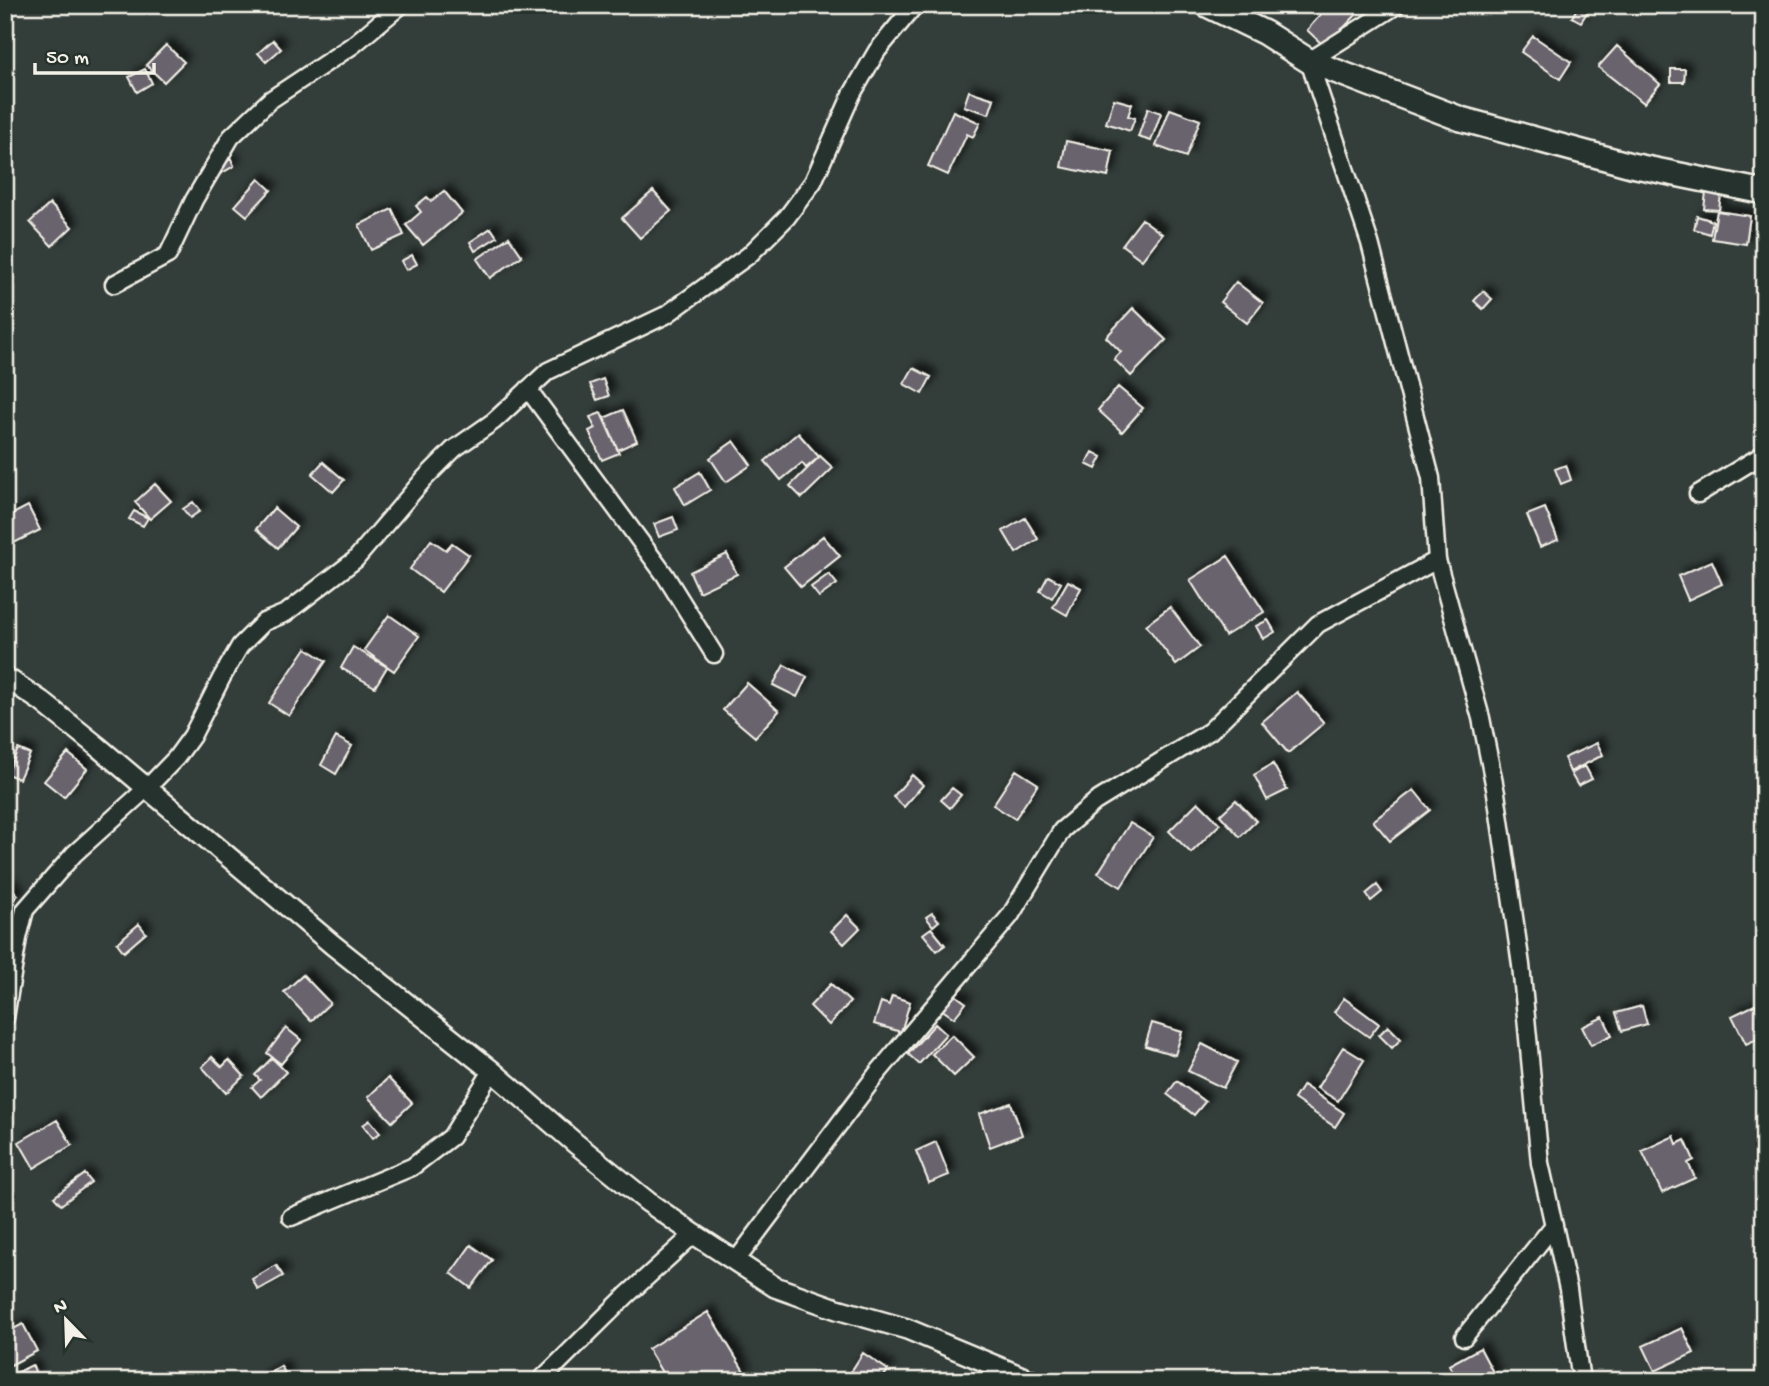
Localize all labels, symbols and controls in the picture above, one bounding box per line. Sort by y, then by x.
scale bar [35,32,154,76]
text: 50 m [46,47,89,72]
north arrow [32,1284,102,1354]
text: N [51,1295,71,1321]

